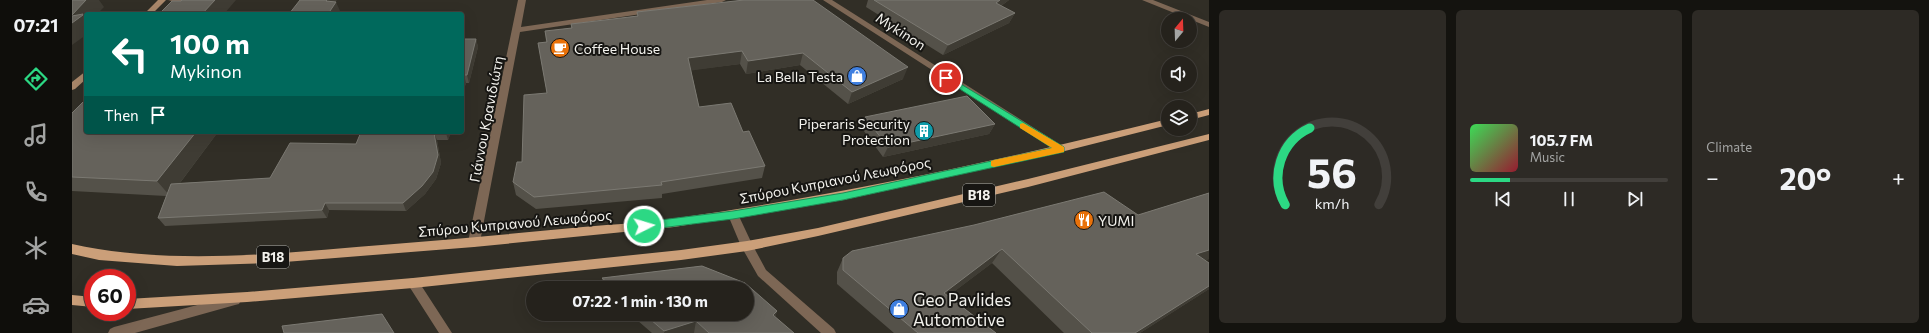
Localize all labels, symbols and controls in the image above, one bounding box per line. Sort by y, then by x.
street label: Mykinon [873,9,929,53]
north arrow [1161,12,1197,48]
map controls [1161,12,1197,136]
text: 07:21 [14,14,58,36]
text: 100 m [170,26,250,60]
icon: left [104,28,156,80]
cafe icon: Coffee House [549,37,571,59]
place label: Coffee House [574,40,660,57]
street label: Γιάννου Κρανιδιώτη [465,55,507,183]
button: sound [1161,56,1197,92]
text: Mykinon [170,60,242,82]
pin [929,61,963,95]
icon: directions [22,65,50,93]
shop icon: La Bella Testa [846,65,868,87]
icon: arrive [935,67,957,89]
place label: La Bella Testa [757,68,843,85]
button: layers [1161,100,1197,136]
icon: arrive [147,104,169,126]
text: Then [104,106,139,124]
place label: Piperaris Security Protection [798,115,910,148]
building icon: Piperaris Security Protection [913,120,935,142]
icon: music [22,121,50,149]
text: 105.7 FM [1530,131,1593,149]
text: Climate [1706,139,1752,155]
text: 56 [1307,145,1357,196]
text: Music [1530,149,1565,165]
street label: Σπύρου Κυπριανού Λεωφόρος [738,153,932,207]
text: 20° [1780,159,1831,196]
text: − [1706,164,1719,191]
text: + [1892,164,1905,191]
icon: phone [22,178,50,206]
road number: B18 [963,184,995,206]
icon: previous [1492,188,1514,210]
icon: pause [1558,188,1580,210]
icon: next [1624,188,1646,210]
text: km/h [1315,193,1350,211]
position arrow [623,205,665,247]
street label: Σπύρου Κυπριανού Λεωφόρος [417,206,613,240]
restaurant icon: YUMI [1073,209,1095,231]
place label: YUMI [1098,212,1135,229]
icon: climate [22,234,50,262]
road number: B18 [257,246,289,268]
speed limit sign: 60 [84,269,136,321]
place label: Geo Pavlides Automotive [913,289,1011,330]
icon: car [22,291,50,319]
text: 07:22 · 1 min · 130 m [572,292,708,310]
shop icon: Geo Pavlides Automotive [888,298,910,320]

